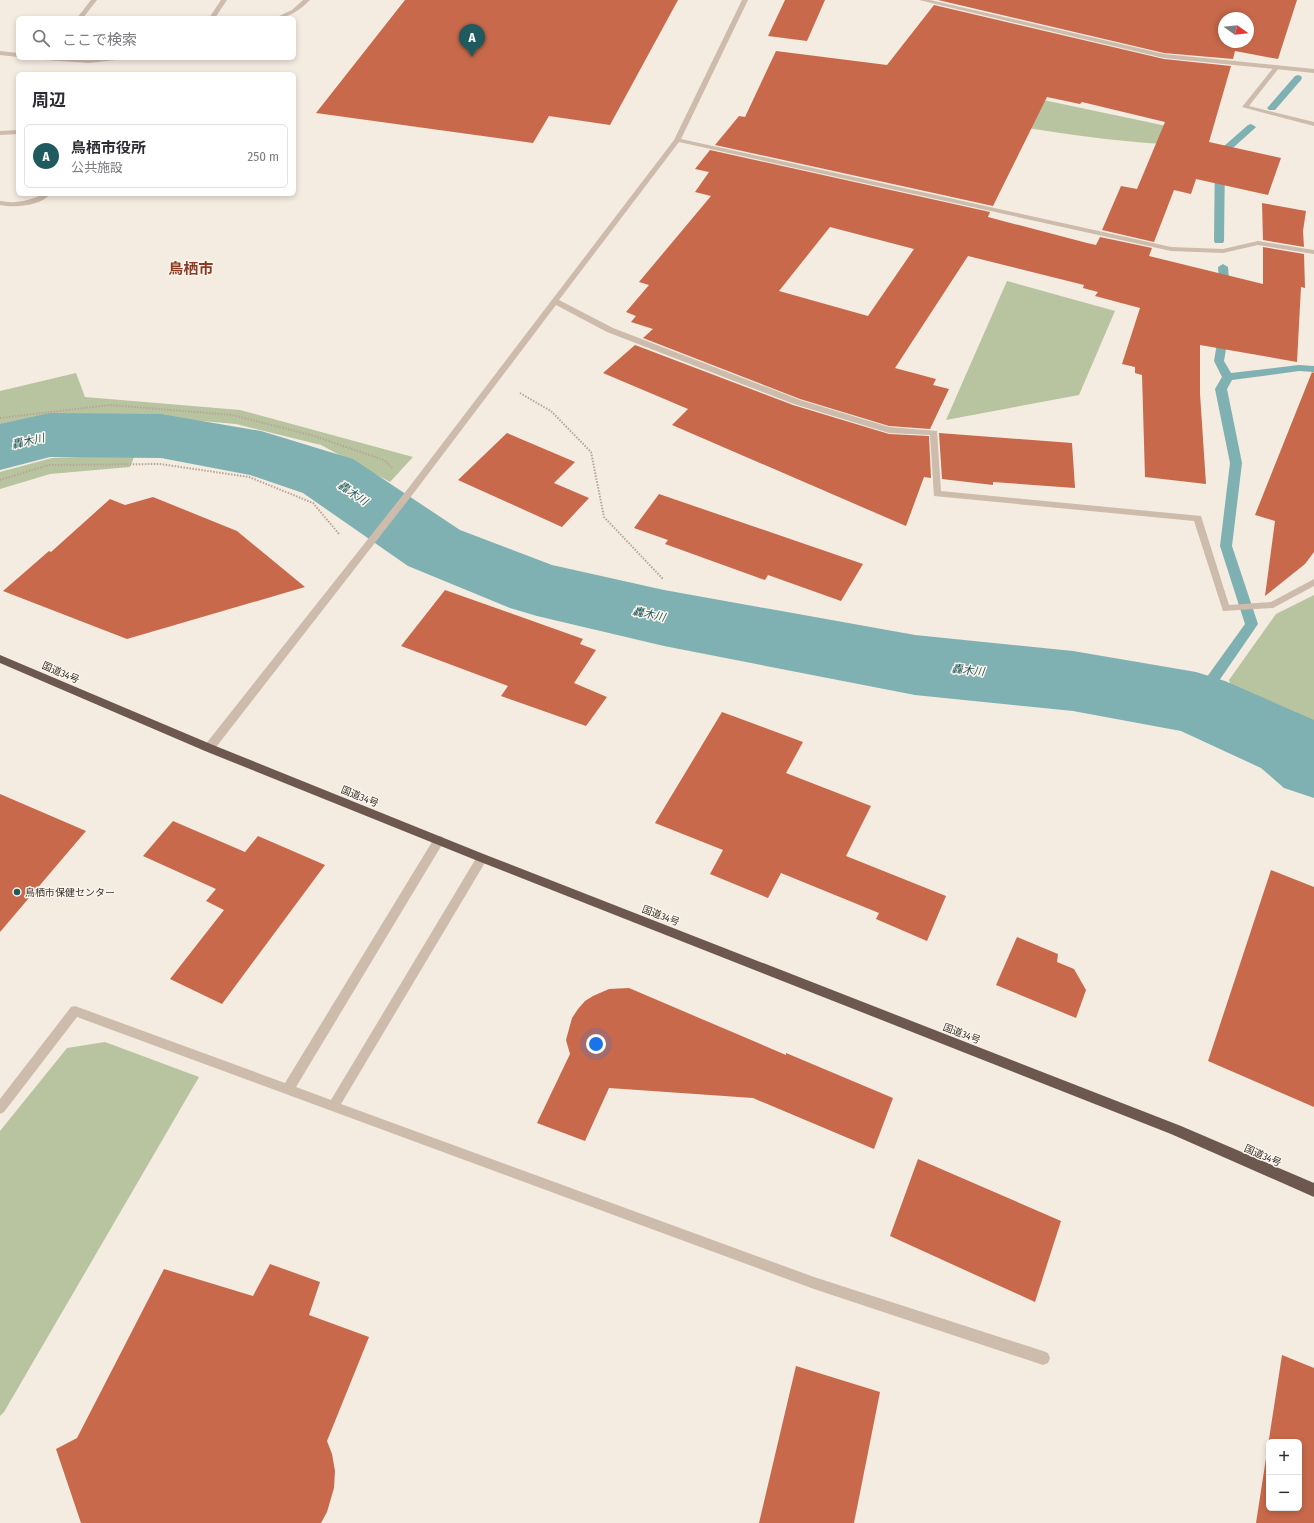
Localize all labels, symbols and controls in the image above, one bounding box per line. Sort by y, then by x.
north arrow [1218,12,1254,48]
search box [16,16,296,60]
pin: A [459,24,485,57]
icon: search [30,27,52,49]
text: ここで検索 [62,31,137,49]
text: 周辺 [32,90,66,111]
text: 鳥栖市役所 [71,139,146,157]
text: A [42,149,50,164]
text: 250 m [247,149,279,164]
text: 公共施設 [71,160,123,175]
district label: 鳥栖市 [168,260,214,278]
water label: 轟木川 [11,431,47,452]
water label: 轟木川 [335,479,371,509]
water label: 轟木川 [631,605,667,624]
street label: 国道34号 [40,660,81,686]
water label: 轟木川 [951,662,986,679]
street label: 国道34号 [339,784,380,810]
marker: 鳥栖市保健センター [12,887,22,897]
place label: 鳥栖市保健センター [25,887,115,899]
street label: 国道34号 [640,903,681,929]
street label: 国道34号 [941,1021,982,1047]
your location [586,1034,606,1054]
street label: 国道34号 [1242,1142,1283,1169]
map controls [1266,1439,1302,1511]
button: + [1266,1439,1302,1475]
button: − [1266,1475,1302,1511]

